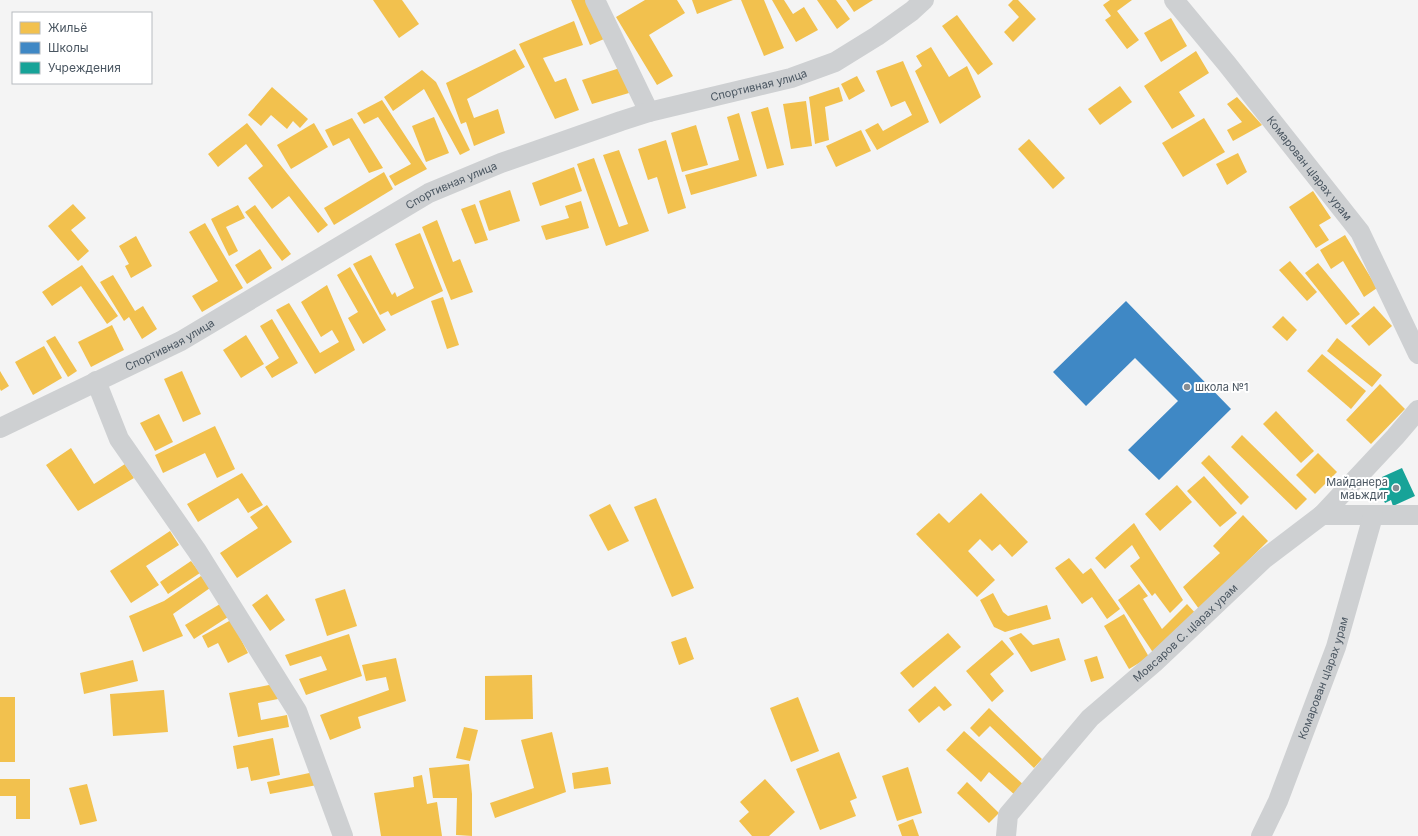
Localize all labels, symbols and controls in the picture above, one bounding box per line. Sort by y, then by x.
legend [12,12,152,84]
text: Жильё [48,20,87,35]
text: Школы [48,40,89,55]
text: Учреждения [48,60,121,75]
street label: Спортивная улица [709,66,809,104]
street label: Комарован цIарах урам [1264,113,1355,223]
street label: Спортивная улица [403,158,499,212]
street label: Спортивная улица [123,316,217,374]
place label: школа №1 [1195,380,1248,394]
marker: школа №1 [1182,382,1192,392]
place label: Майданера маьждиг [1326,475,1388,502]
marker: Майданера маьждиг [1391,483,1401,493]
street label: Мовсаров С. цIарах урам [1130,581,1241,685]
street label: Комарован цIарах урам [1295,615,1351,741]

